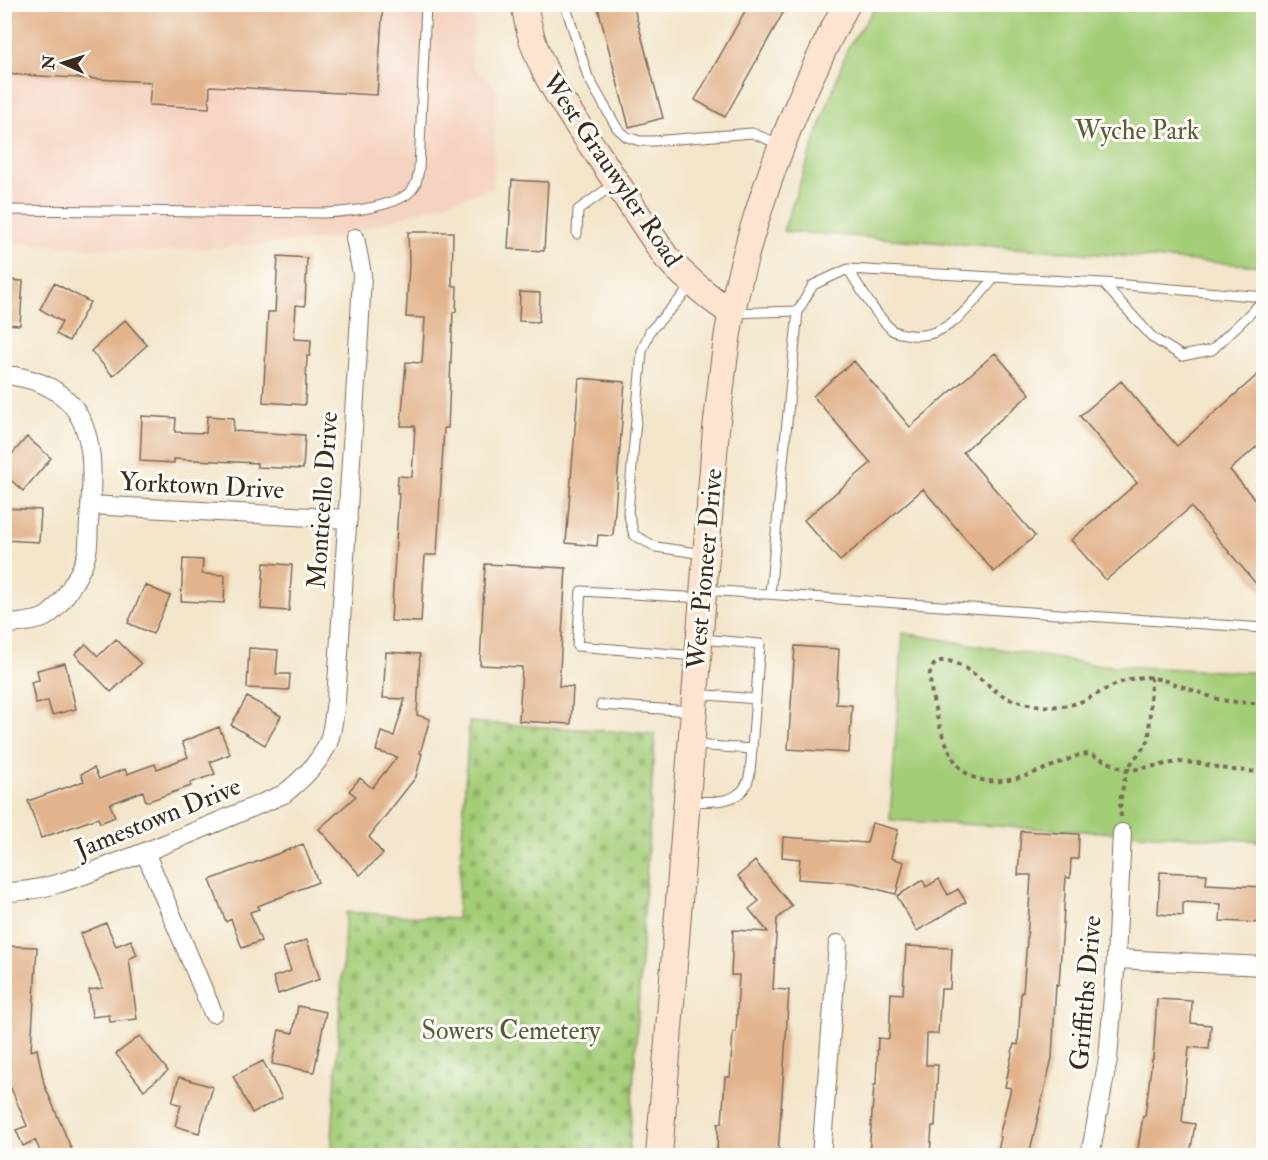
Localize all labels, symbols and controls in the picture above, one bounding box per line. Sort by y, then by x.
north arrow [33,33,93,93]
text: N [39,54,59,71]
street label: West Grauwyler Road [535,66,689,273]
park label: Wyche Park [1074,115,1200,147]
street label: Monticello Drive [301,410,345,590]
street label: Yorktown Drive [119,466,285,506]
street label: West Pioneer Drive [680,467,730,672]
street label: Jamestown Drive [70,770,246,866]
street label: Griffiths Drive [1063,914,1109,1072]
park label: Sowers Cemetery [422,1015,601,1047]

